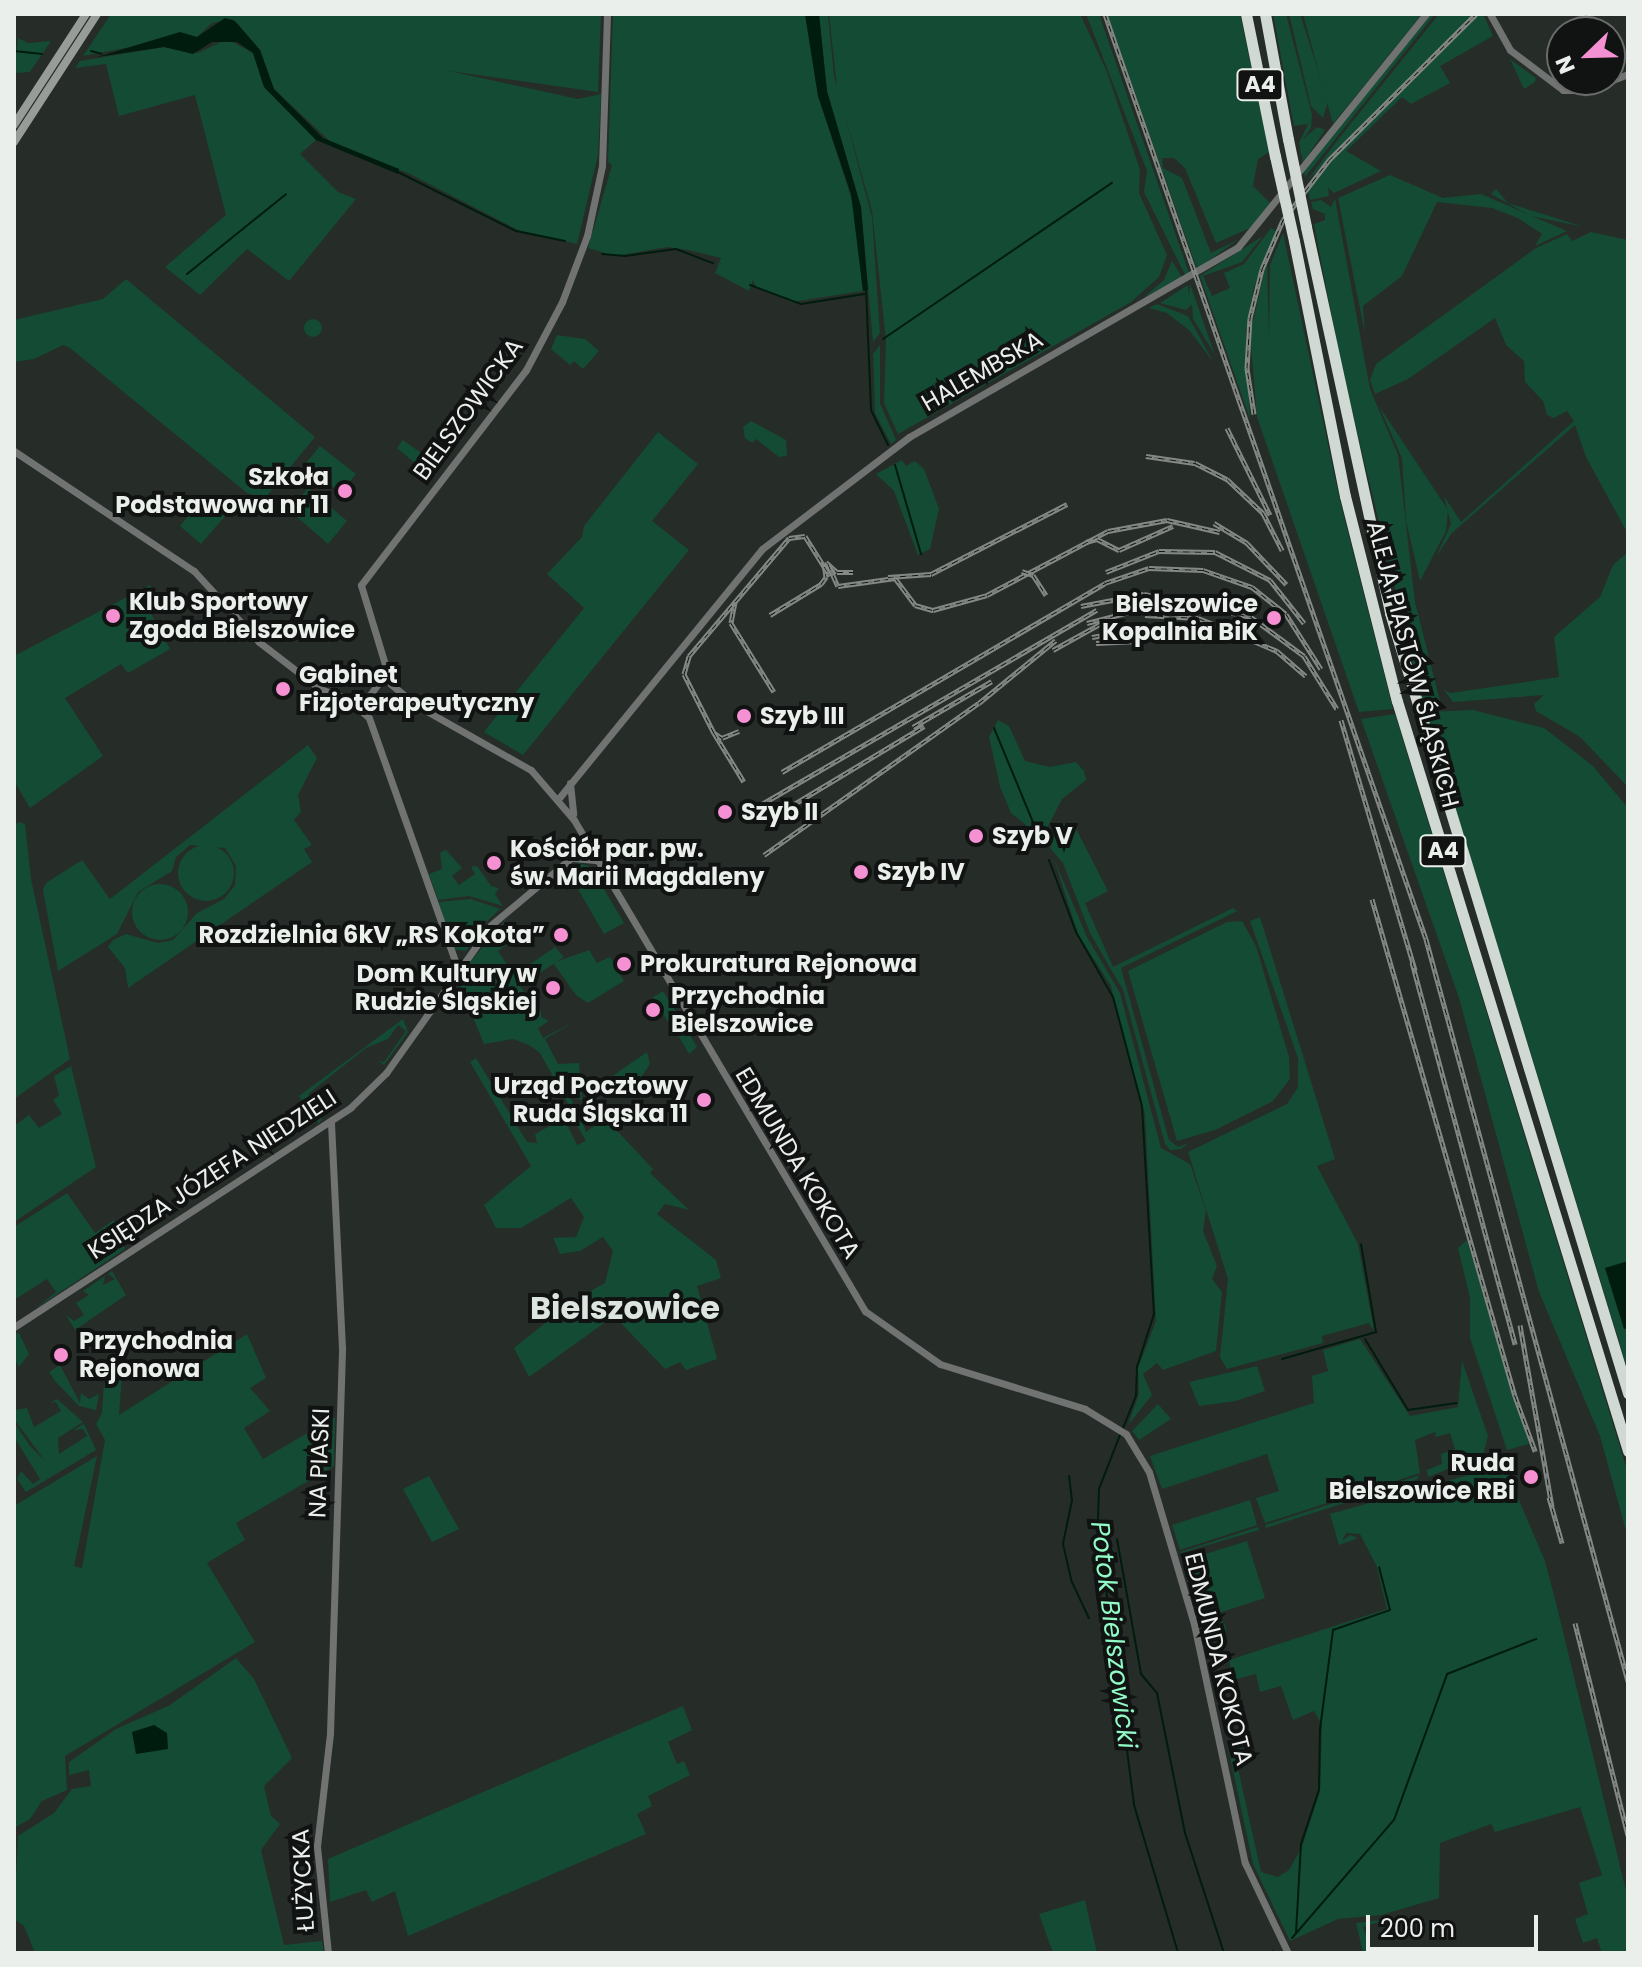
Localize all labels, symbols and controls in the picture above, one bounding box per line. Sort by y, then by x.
north arrow [1546,16,1626,96]
text: N [1548,51,1583,78]
road number: A4 [1236,67,1284,103]
street label: HALEMBSKA [916,325,1048,417]
street label: BIELSZOWICKA [407,333,529,485]
place label: Szkoła Podstawowa nr 11 [115,463,329,519]
marker: Szkoła Podstawowa nr 11 [336,482,354,500]
street label: ALEJA PIASTÓW ŚLĄSKICH [1361,517,1465,811]
place label: Klub Sportowy Zgoda Bielszowice [129,588,355,644]
place label: Bielszowice Kopalnia BiK [1102,590,1258,646]
marker: Klub Sportowy Zgoda Bielszowice [104,607,122,625]
marker: Bielszowice Kopalnia BiK [1265,609,1283,627]
place label: Gabinet Fizjoterapeutyczny [299,661,534,717]
marker: Gabinet Fizjoterapeutyczny [274,680,292,698]
place label: Szyb III [760,702,844,730]
marker: Szyb III [735,707,753,725]
place label: Szyb II [741,798,818,826]
marker: Szyb II [716,803,734,821]
place label: Szyb V [992,822,1073,850]
marker: Szyb V [967,827,985,845]
road number: A4 [1419,833,1467,869]
place label: Kościół par. pw. św. Marii Magdaleny [510,835,764,891]
marker: Kościół par. pw. św. Marii Magdaleny [485,854,503,872]
place label: Szyb IV [877,858,965,886]
marker: Szyb IV [852,863,870,881]
place label: Rozdzielnia 6kV „RS Kokota” [199,921,545,949]
marker: Rozdzielnia 6kV „RS Kokota” [552,926,570,944]
place label: Prokuratura Rejonowa [640,950,917,978]
marker: Prokuratura Rejonowa [615,955,633,973]
place label: Dom Kultury w Rudzie Śląskiej [355,960,537,1016]
marker: Dom Kultury w Rudzie Śląskiej [544,979,562,997]
place label: Przychodnia Bielszowice [671,982,825,1038]
marker: Przychodnia Bielszowice [642,999,664,1021]
street label: EDMUNDA KOKOTA [729,1062,867,1264]
place label: Urząd Pocztowy Ruda Śląska 11 [494,1072,688,1128]
street label: KSIĘDZA JÓZEFA NIEDZIELI [82,1083,342,1265]
marker: Urząd Pocztowy Ruda Śląska 11 [695,1091,713,1109]
district label: Bielszowice [530,1289,720,1327]
place label: Przychodnia Rejonowa [79,1327,233,1383]
marker: Przychodnia Rejonowa [50,1344,72,1366]
street label: NA PIASKI [303,1408,335,1518]
place label: Ruda Bielszowice RBi [1329,1449,1515,1505]
marker: Ruda Bielszowice RBi [1522,1468,1540,1486]
water label: Potok Bielszowicki [1084,1519,1142,1751]
street label: EDMUNDA KOKOTA [1179,1550,1259,1768]
street label: ŁUŻYCKA [286,1828,320,1932]
scale bar [1370,1899,1542,1949]
text: 200 m [1380,1912,1455,1945]

